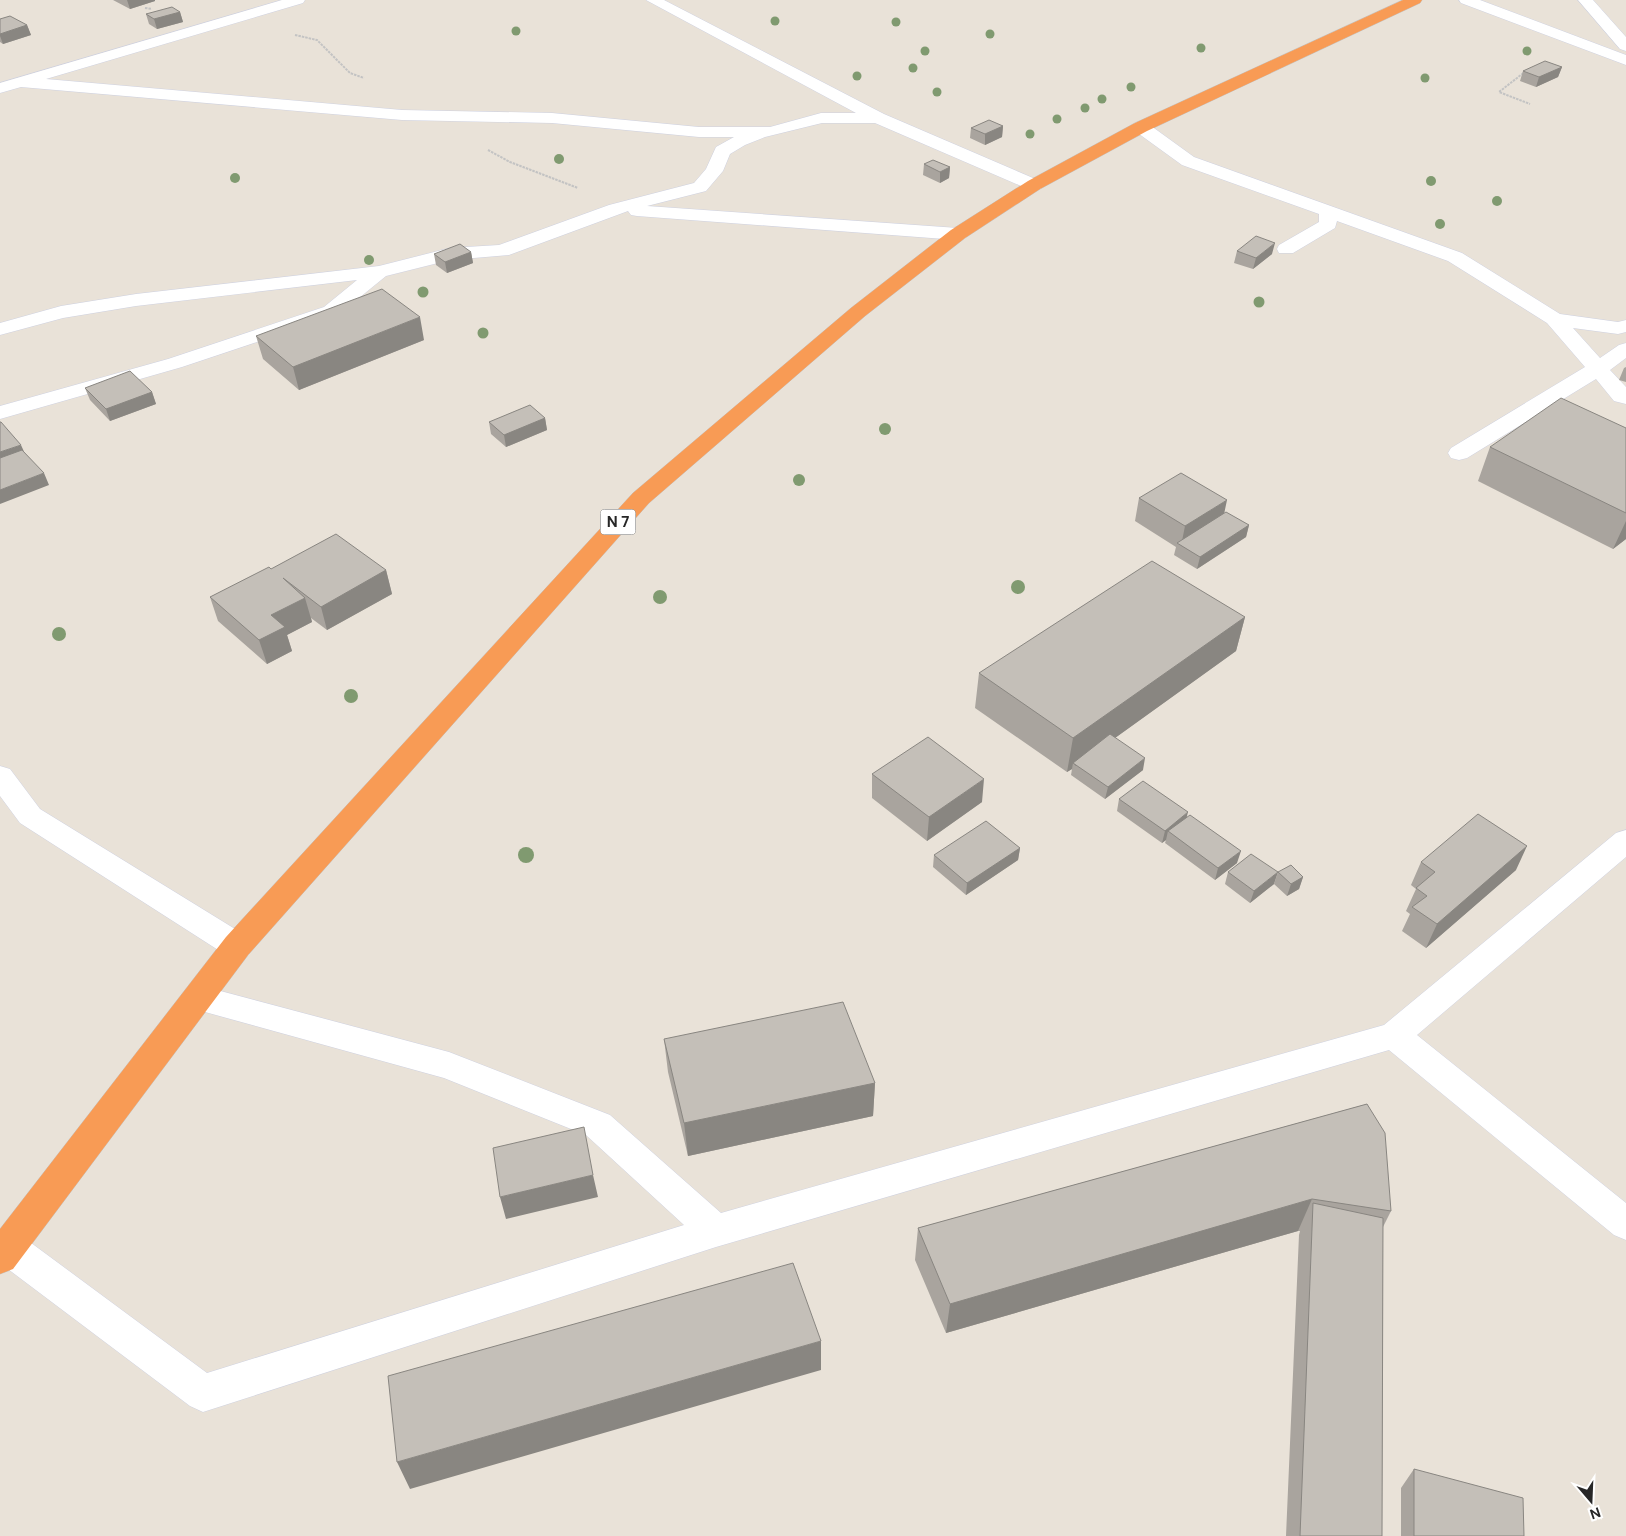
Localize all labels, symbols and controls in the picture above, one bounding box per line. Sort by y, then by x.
road number: N 7 [600,510,636,534]
north arrow [1566,1476,1616,1526]
text: N [1587,1503,1603,1523]

